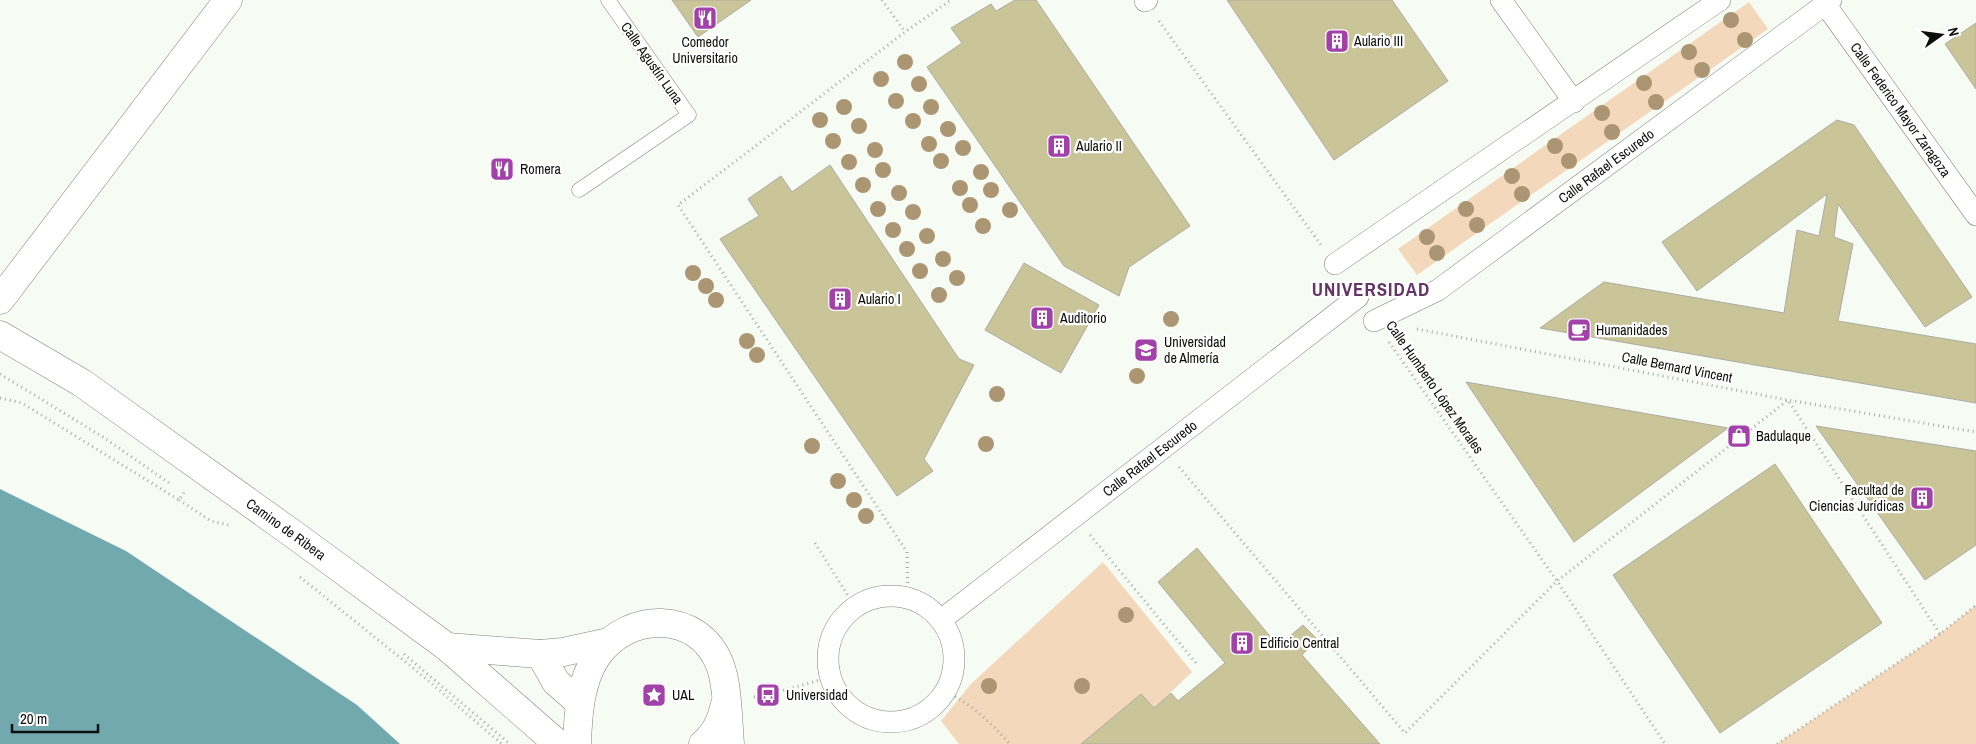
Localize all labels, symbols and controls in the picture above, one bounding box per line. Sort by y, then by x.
restaurant icon: Comedor Universitario [692,5,718,31]
north arrow [1916,10,1966,60]
street label: Calle Agustín Luna [617,18,687,108]
text: N [1944,26,1963,38]
building icon: Aulario III [1324,28,1350,54]
place label: Aulario III [1353,32,1403,50]
place label: Comedor Universitario [672,33,738,67]
street label: Calle Federico Mayor Zaragoza [1846,39,1955,181]
street label: Calle Rafael Escuredo [1555,125,1657,207]
building icon: Aulario II [1046,133,1072,159]
place label: Aulario II [1075,137,1122,155]
restaurant icon: Romera [489,156,515,182]
place label: Romera [520,160,561,178]
district label: UNIVERSIDAD [1312,276,1430,302]
building icon: Aulario I [827,286,853,312]
place label: Aulario I [857,290,901,308]
building icon: Auditorio [1029,305,1055,331]
place label: Auditorio [1059,309,1107,327]
street label: Calle Humberto López Morales [1382,317,1488,457]
cafe icon: Humanidades [1566,317,1592,343]
place label: Humanidades [1596,321,1668,339]
place label: Universidad de Almería [1164,333,1226,367]
school or university icon: Universidad de Almería [1133,337,1159,363]
street label: Calle Bernard Vincent [1620,347,1734,387]
street label: Calle Rafael Escuredo [1099,416,1200,500]
shop icon: Badulaque [1726,423,1752,449]
place label: Badulaque [1756,427,1811,445]
place label: Facultad de Ciencias Jurídicas [1809,481,1904,515]
building icon: Facultad de Ciencias Jurídicas [1909,485,1935,511]
street label: Camino de Ribera [243,494,330,564]
building icon: Edificio Central [1229,630,1255,656]
place label: Edificio Central [1260,634,1339,652]
place icon: UAL [641,682,667,708]
bus stop icon: Universidad [755,682,781,708]
place label: UAL [672,686,695,704]
place label: Universidad [786,686,848,704]
scale bar [12,702,99,734]
text: 20 m [20,708,47,729]

